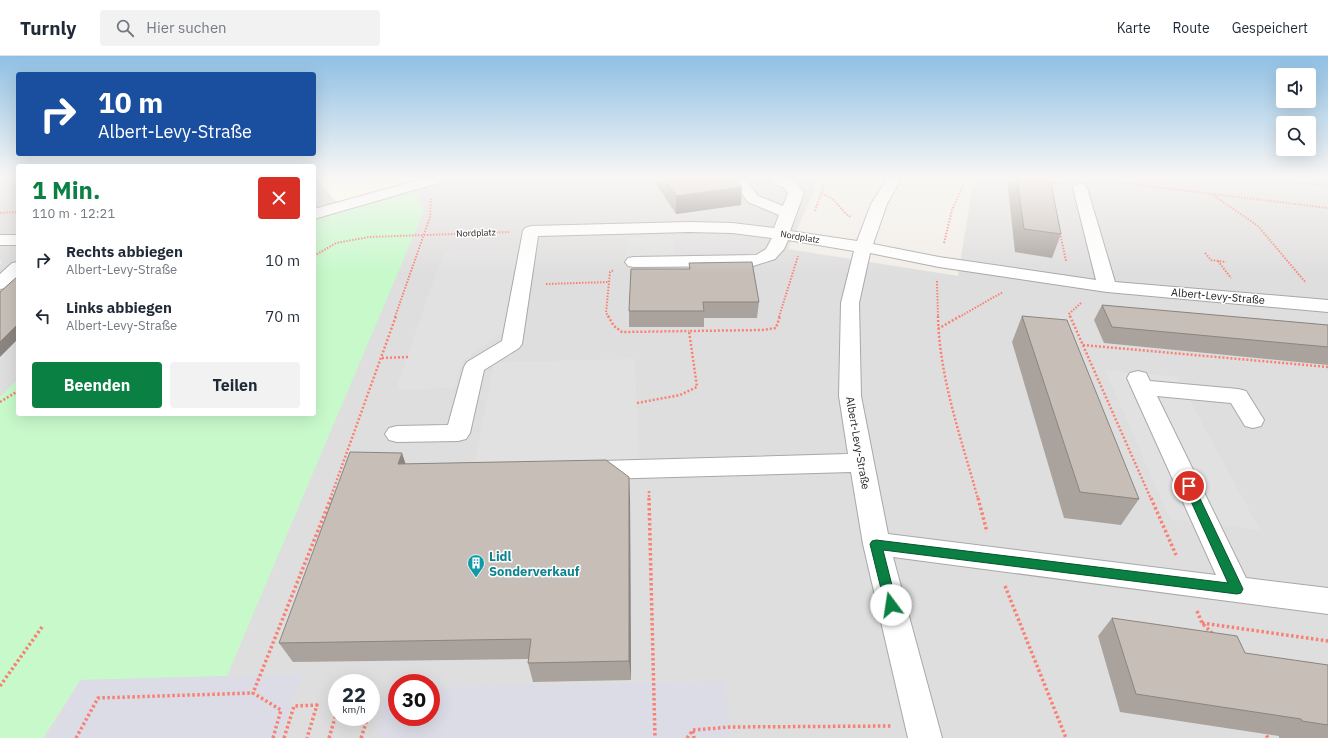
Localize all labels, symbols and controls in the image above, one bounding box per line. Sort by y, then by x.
search box [100,10,380,46]
text: Turnly [20,16,76,40]
icon: search [114,17,136,39]
text: Hier suchen [146,18,227,37]
text: Karte [1117,19,1151,37]
text: Route [1173,19,1210,37]
text: Gespeichert [1232,19,1308,37]
map controls [1276,68,1316,156]
button: sound [1276,68,1316,108]
text: 10 m [98,84,163,121]
icon: right [32,88,84,140]
button: search [1276,116,1316,156]
text: Albert-Levy-Straße [98,120,252,143]
text: 1 Min. [32,174,100,206]
button: close [258,177,300,219]
text: 110 m · 12:21 [32,205,115,222]
street label: Nordplatz [456,226,496,239]
street label: Nordplatz [780,228,821,245]
text: Rechts abbiegen [66,242,183,261]
icon: right [32,249,54,271]
text: 10 m [265,251,300,270]
text: Albert-Levy-Straße [66,261,177,278]
street label: Albert-Levy-Straße [1171,285,1265,307]
text: Links abbiegen [66,298,172,317]
icon: left [32,305,54,327]
text: 70 m [265,307,300,326]
text: Albert-Levy-Straße [66,317,177,334]
button: Beenden [32,362,162,408]
button: Teilen [170,362,300,408]
street label: Albert-Levy-Straße [843,395,873,491]
pin [1172,469,1206,503]
icon: arrive [1178,475,1200,497]
place label: Lidl Sonderverkauf [489,548,580,580]
building icon: Lidl Sonderverkauf [466,553,486,578]
position arrow [870,584,912,626]
speed limit sign: 30 [388,674,440,726]
text: 22 [342,681,366,708]
text: km/h [342,703,366,716]

